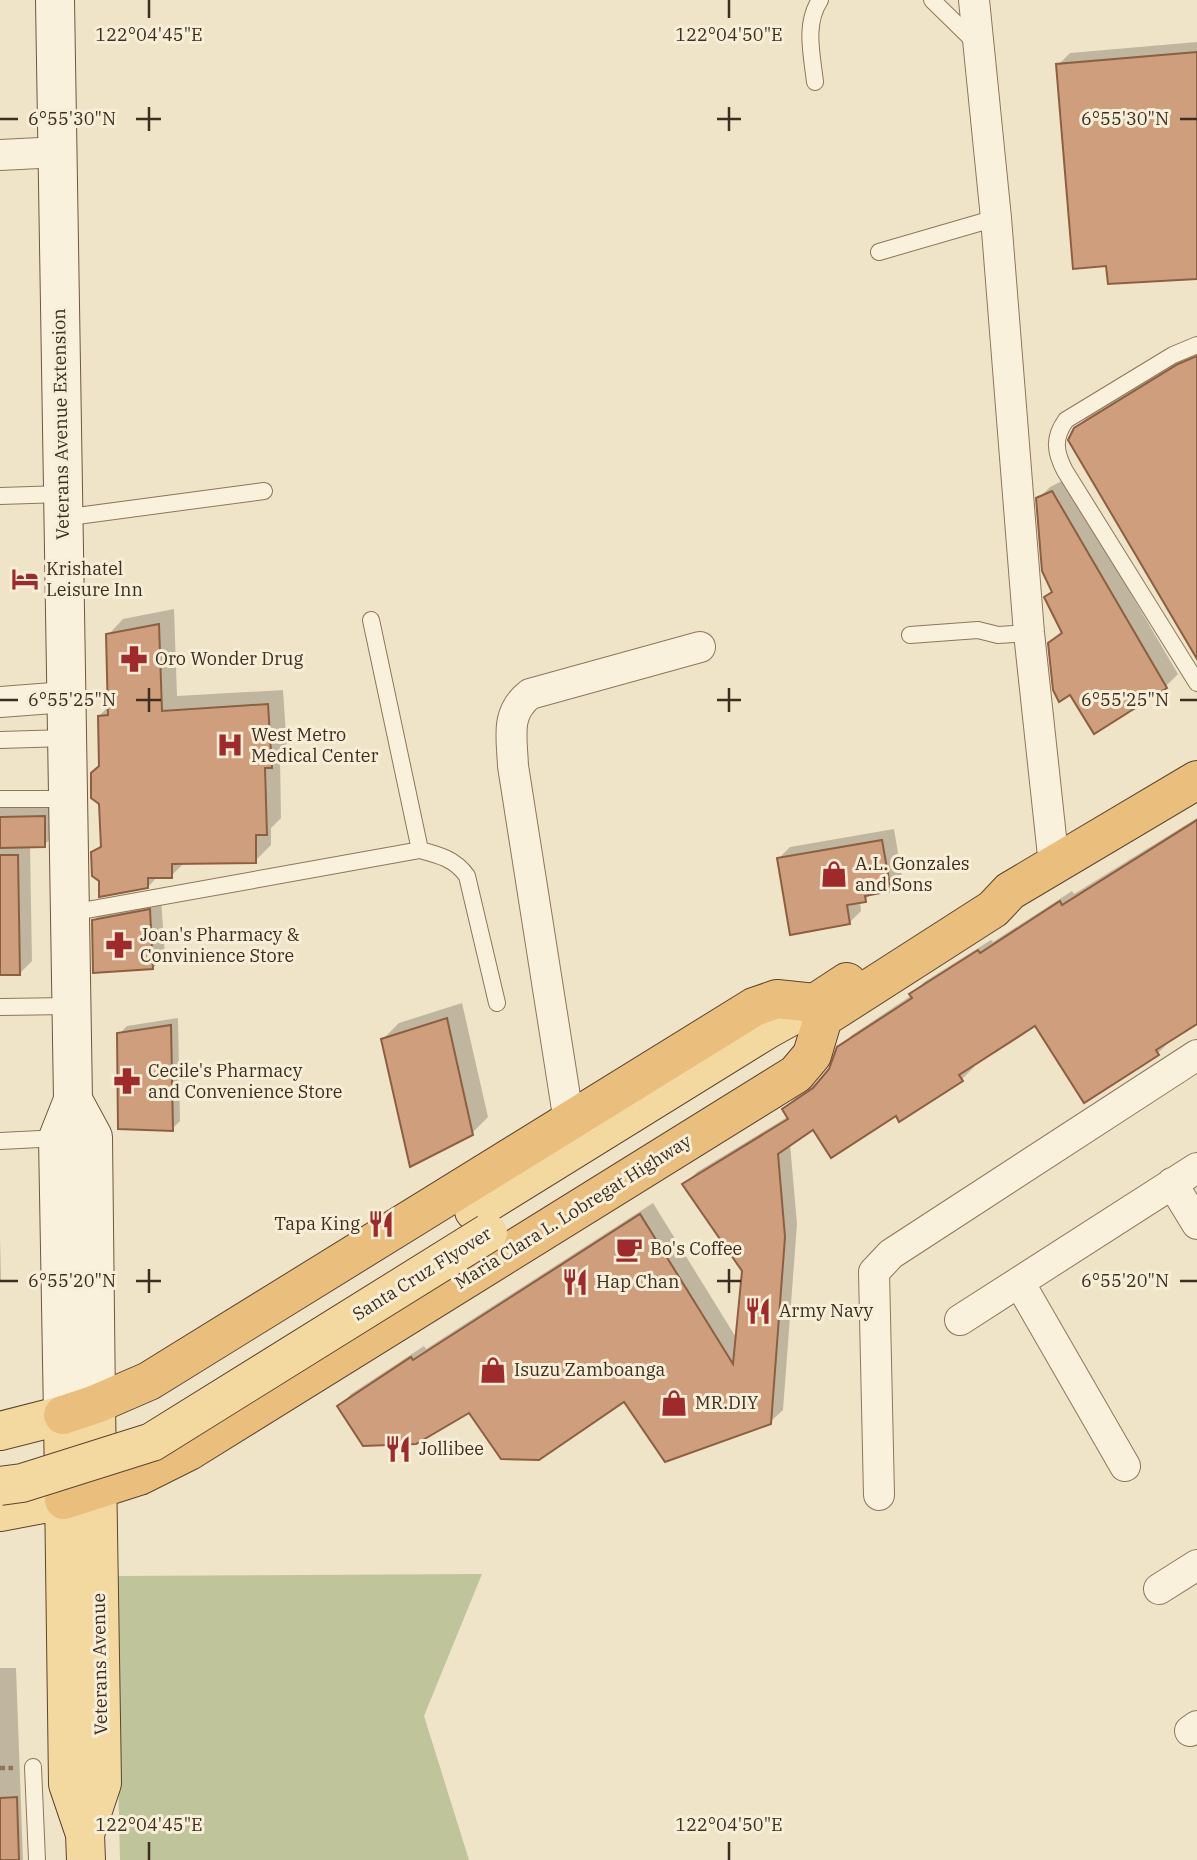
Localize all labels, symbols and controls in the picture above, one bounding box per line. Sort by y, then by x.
text: 122°04'45"E [95,23,203,46]
text: 122°04'50"E [675,23,783,46]
text: 6°55'30"N [28,107,116,130]
text: 6°55'30"N [1081,107,1169,130]
street label: Veterans Avenue Extension [47,308,74,540]
place label: Krishatel Leisure Inn [46,557,143,601]
hotel icon: Krishatel Leisure Inn [10,564,40,594]
pharmacy icon: Oro Wonder Drug [119,644,149,674]
place label: Oro Wonder Drug [155,647,303,670]
text: 6°55'25"N [28,688,116,711]
text: 6°55'25"N [1081,688,1169,711]
place label: West Metro Medical Center [251,723,378,767]
hospital icon: West Metro Medical Center [215,730,245,760]
place label: A.L. Gonzales and Sons [855,852,970,896]
shop icon: A.L. Gonzales and Sons [819,859,849,889]
place label: Joan's Pharmacy & Convinience Store [140,923,300,967]
pharmacy icon: Joan's Pharmacy & Convinience Store [104,930,134,960]
place label: Cecile's Pharmacy and Convenience Store [148,1059,342,1103]
pharmacy icon: Cecile's Pharmacy and Convenience Store [112,1066,142,1096]
street label: Maria Clara L. Lobregat Highway [450,1129,696,1294]
restaurant icon: Tapa King [366,1209,396,1239]
place label: Tapa King [274,1212,360,1235]
street label: Santa Cruz Flyover [348,1222,496,1326]
cafe icon: Bo's Coffee [614,1234,644,1264]
place label: Bo's Coffee [650,1237,742,1260]
restaurant icon: Hap Chan [560,1267,590,1297]
text: 6°55'20"N [28,1269,116,1292]
text: 6°55'20"N [1081,1269,1169,1292]
place label: Hap Chan [596,1270,679,1293]
restaurant icon: Army Navy [743,1296,773,1326]
place label: Army Navy [779,1299,874,1322]
shop icon: Isuzu Zamboanga [478,1355,508,1385]
place label: Isuzu Zamboanga [514,1358,665,1381]
shop icon: MR.DIY [659,1388,689,1418]
place label: MR.DIY [695,1391,759,1414]
restaurant icon: Jollibee [383,1434,413,1464]
place label: Jollibee [419,1437,484,1460]
street label: Veterans Avenue [87,1593,112,1735]
text: 122°04'45"E [95,1813,203,1836]
text: 122°04'50"E [675,1813,783,1836]

